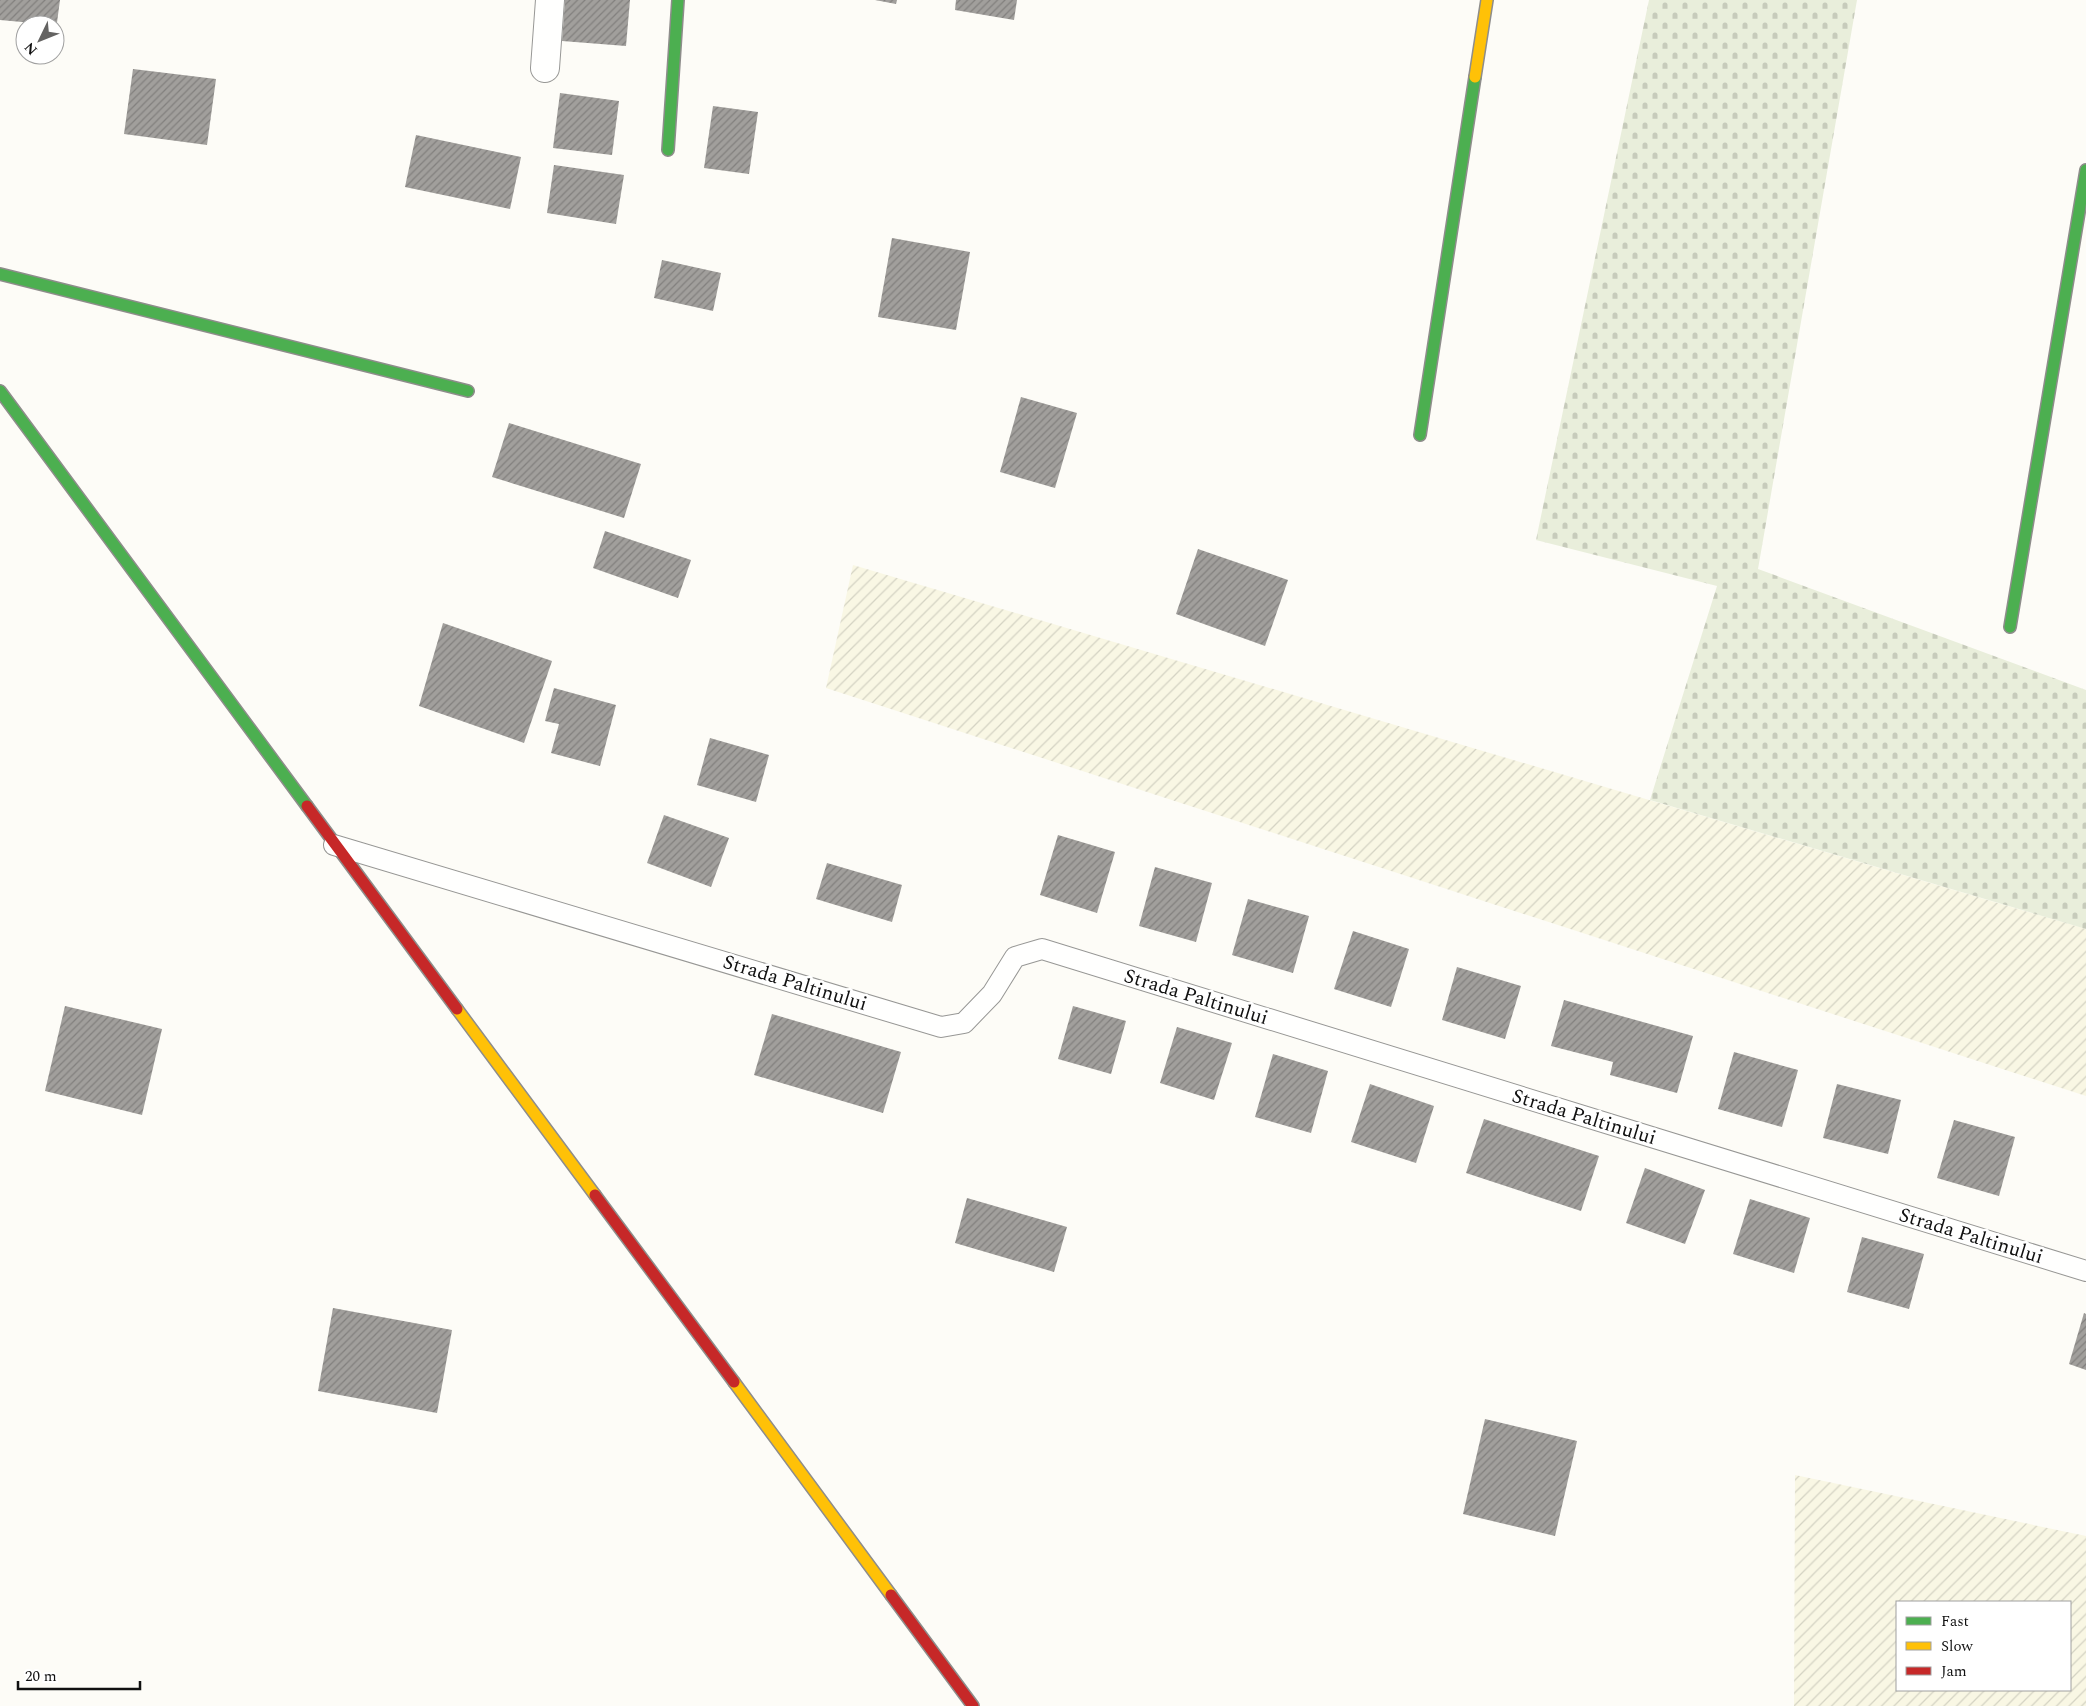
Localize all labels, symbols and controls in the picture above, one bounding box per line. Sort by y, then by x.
north arrow [15,15,65,65]
text: N [19,37,42,60]
street label: Strada Paltinului [719,947,871,1019]
street label: Strada Paltinului [1120,961,1272,1033]
street label: Strada Paltinului [1508,1081,1660,1153]
street label: Strada Paltinului [1895,1200,2047,1272]
legend [1896,1601,2071,1691]
text: Fast [1941,1610,1969,1633]
text: Slow [1941,1635,1973,1658]
scale bar [18,1658,140,1690]
text: Jam [1941,1660,1967,1683]
text: 20 m [25,1665,57,1688]

